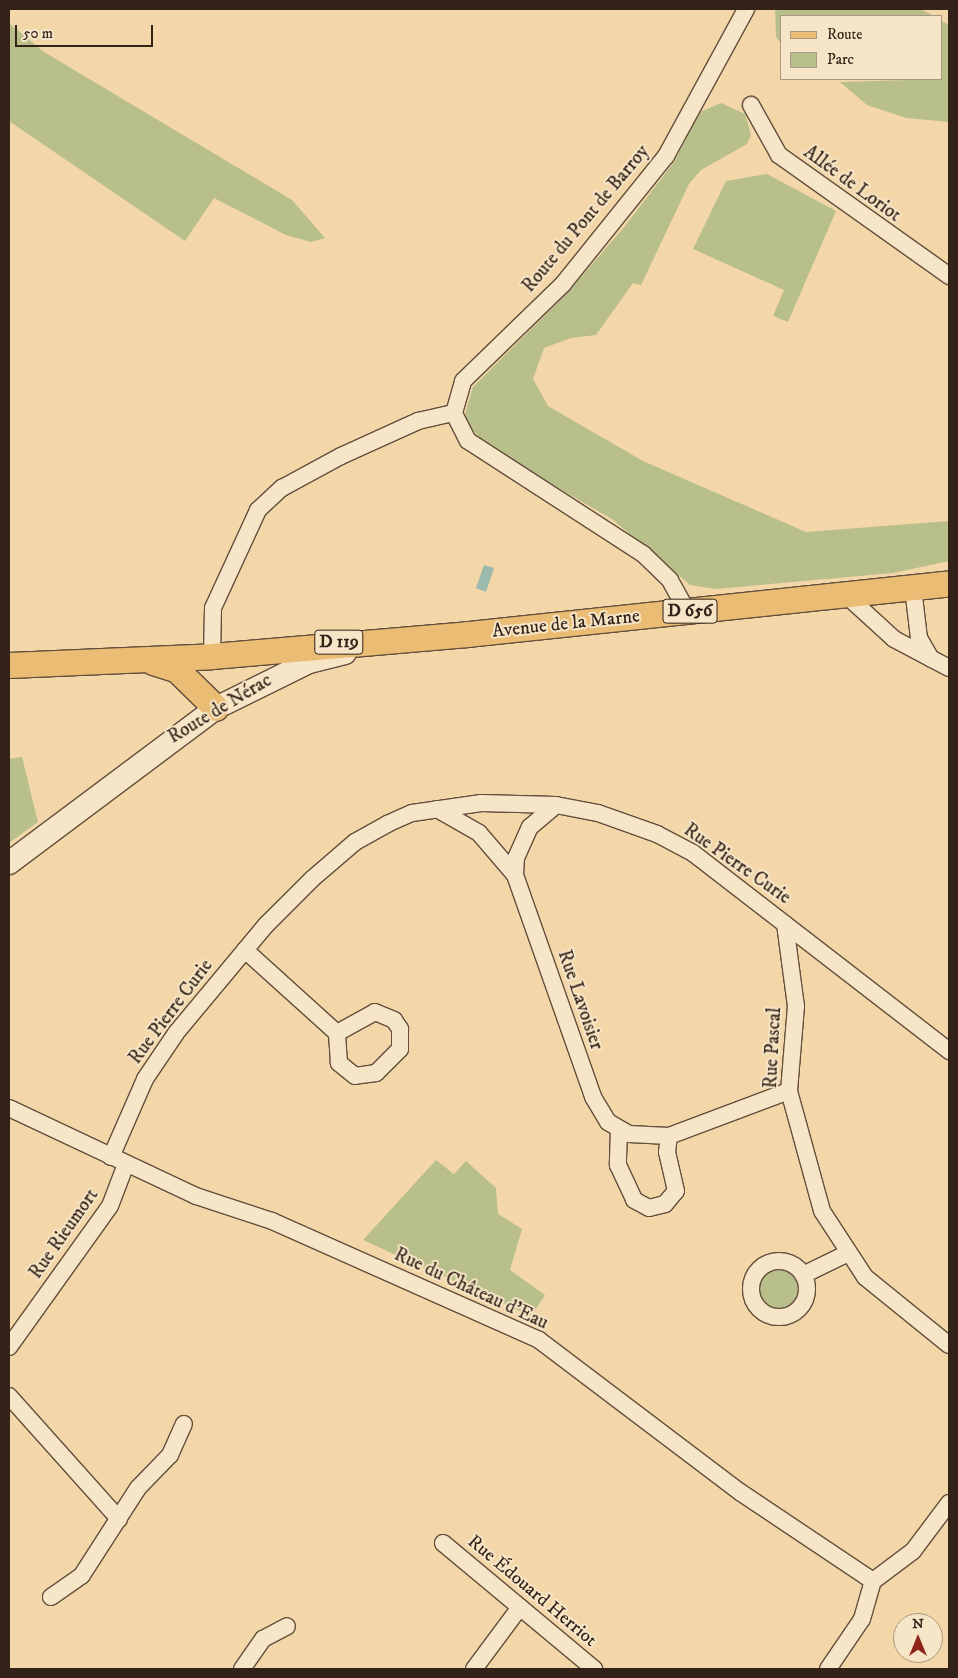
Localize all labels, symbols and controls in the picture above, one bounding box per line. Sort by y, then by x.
scale bar [18,15,155,47]
legend [780,15,943,80]
text: 50 m [23,24,53,43]
text: Route [827,25,862,44]
text: Parc [827,50,854,69]
street label: Route du Pont de Barroy [518,141,654,297]
street label: Allée de Loriot [799,141,905,227]
road number: D 656 [662,596,718,626]
street label: Avenue de la Marne [491,605,641,643]
road number: D 119 [314,626,364,658]
street label: Route de Nérac [164,669,276,749]
street label: Rue Pierre Curie [679,819,795,909]
street label: Rue Lavoisier [552,947,608,1053]
street label: Rue Pierre Curie [124,955,218,1069]
street label: Rue Pascal [759,1007,787,1089]
street label: Rue Rieumort [25,1185,103,1283]
street label: Rue du Château d'Eau [390,1243,552,1335]
street label: Rue Édouard Herriot [463,1530,601,1652]
north arrow [893,1613,943,1663]
text: N [912,1615,924,1633]

